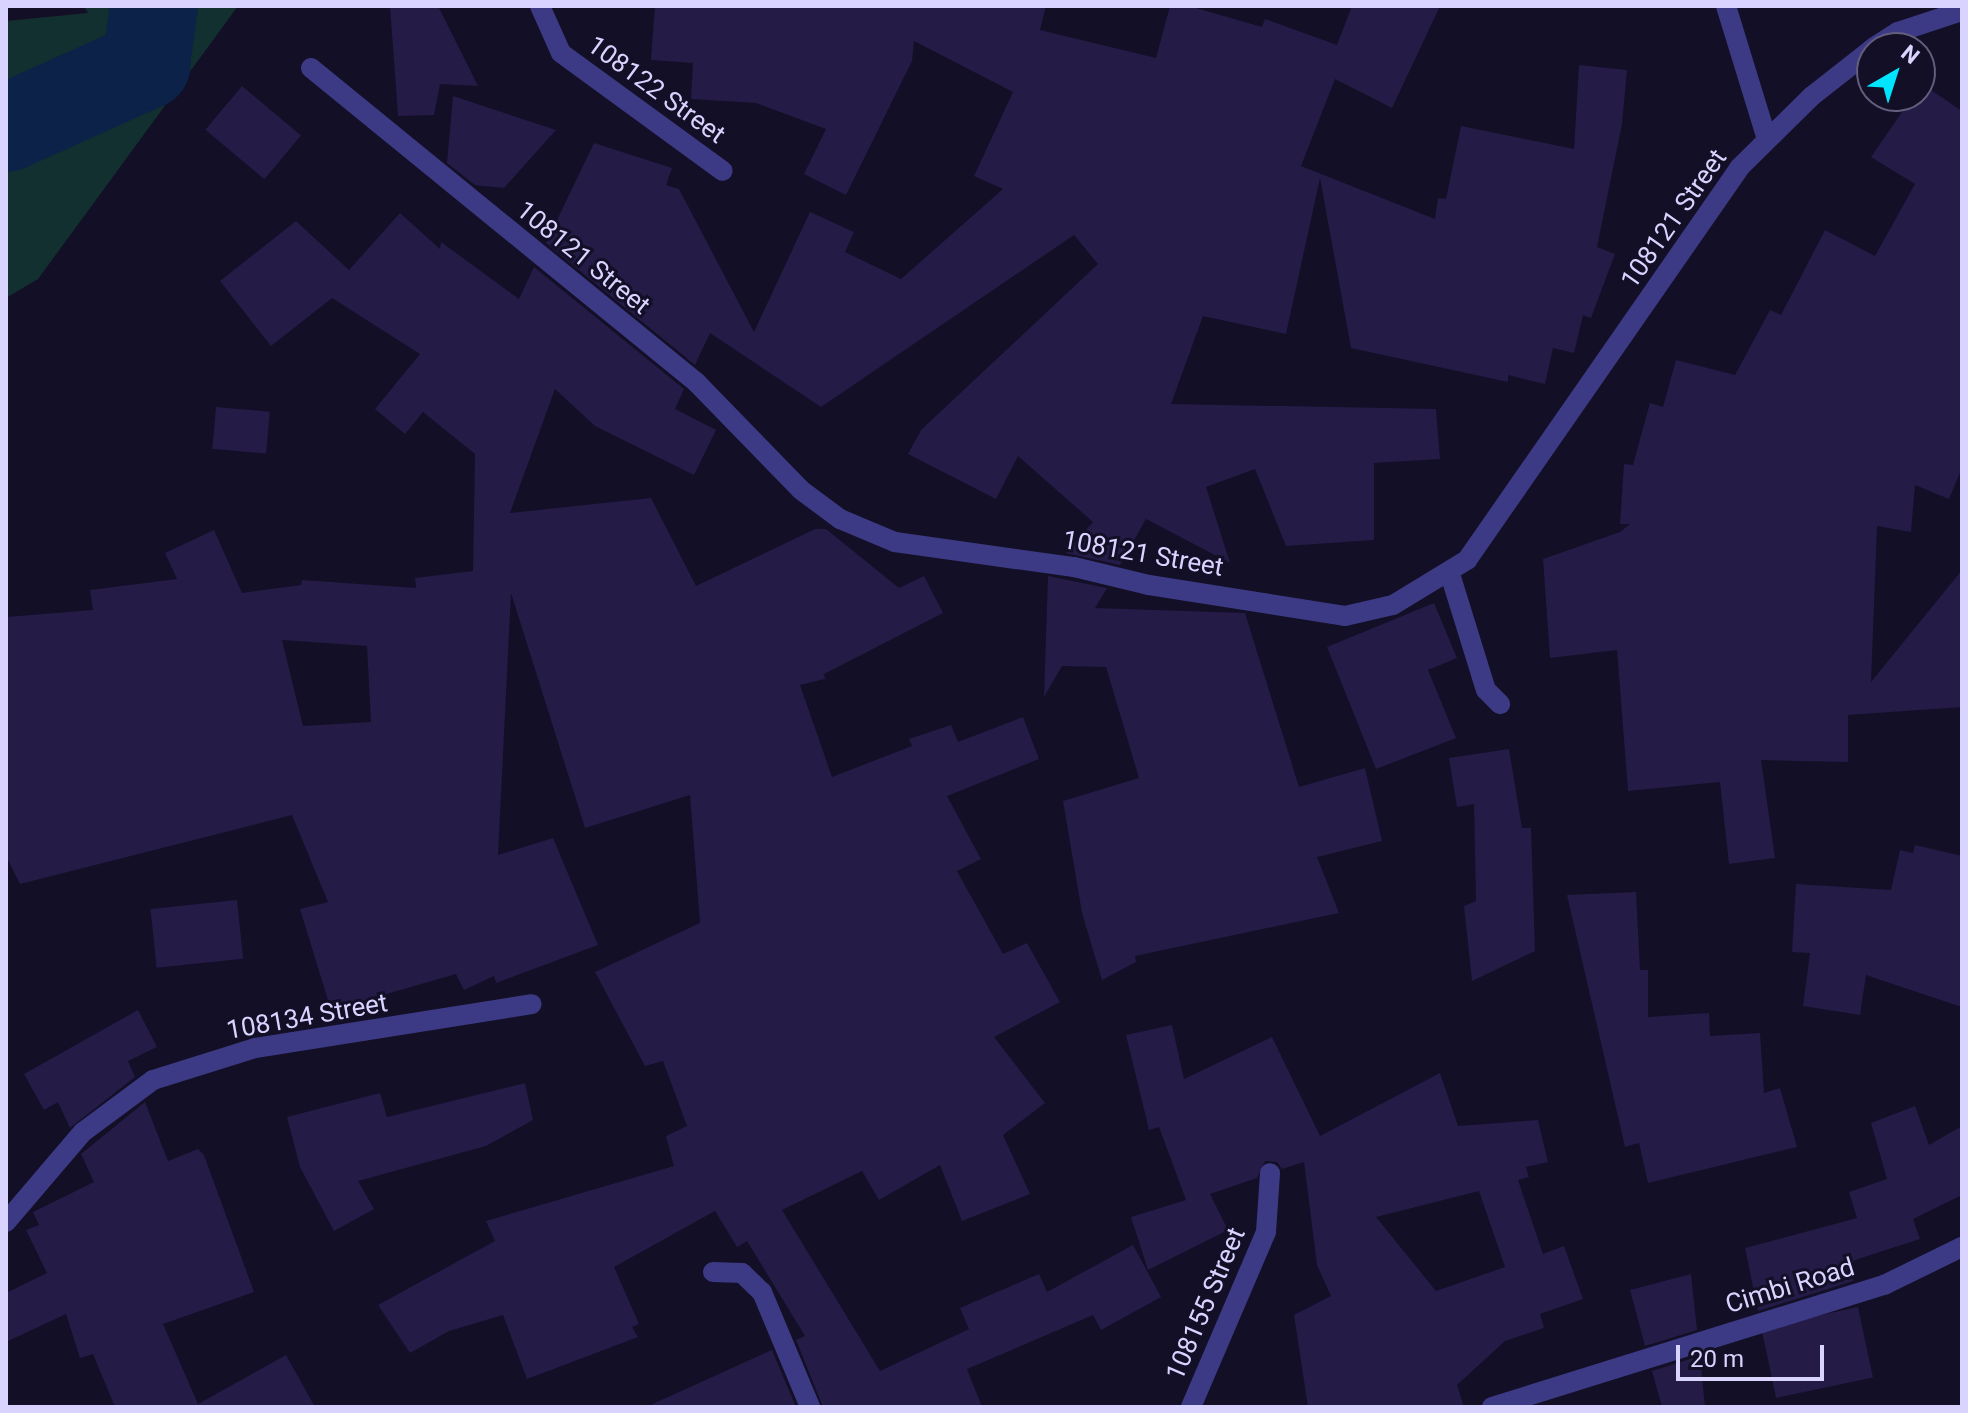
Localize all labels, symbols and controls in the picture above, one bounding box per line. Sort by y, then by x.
street label: 108122 Street [581,30,731,150]
north arrow [1856,32,1936,112]
text: N [1896,40,1924,69]
street label: 108121 Street [1615,143,1733,295]
street label: 108121 Street [510,195,656,321]
street label: 108121 Street [1060,525,1226,583]
street label: 108134 Street [224,988,390,1046]
street label: 108155 Street [1160,1223,1252,1385]
street label: Cimbi Road [1722,1252,1858,1320]
scale bar [1680,1329,1828,1379]
text: 20 m [1690,1345,1744,1373]

